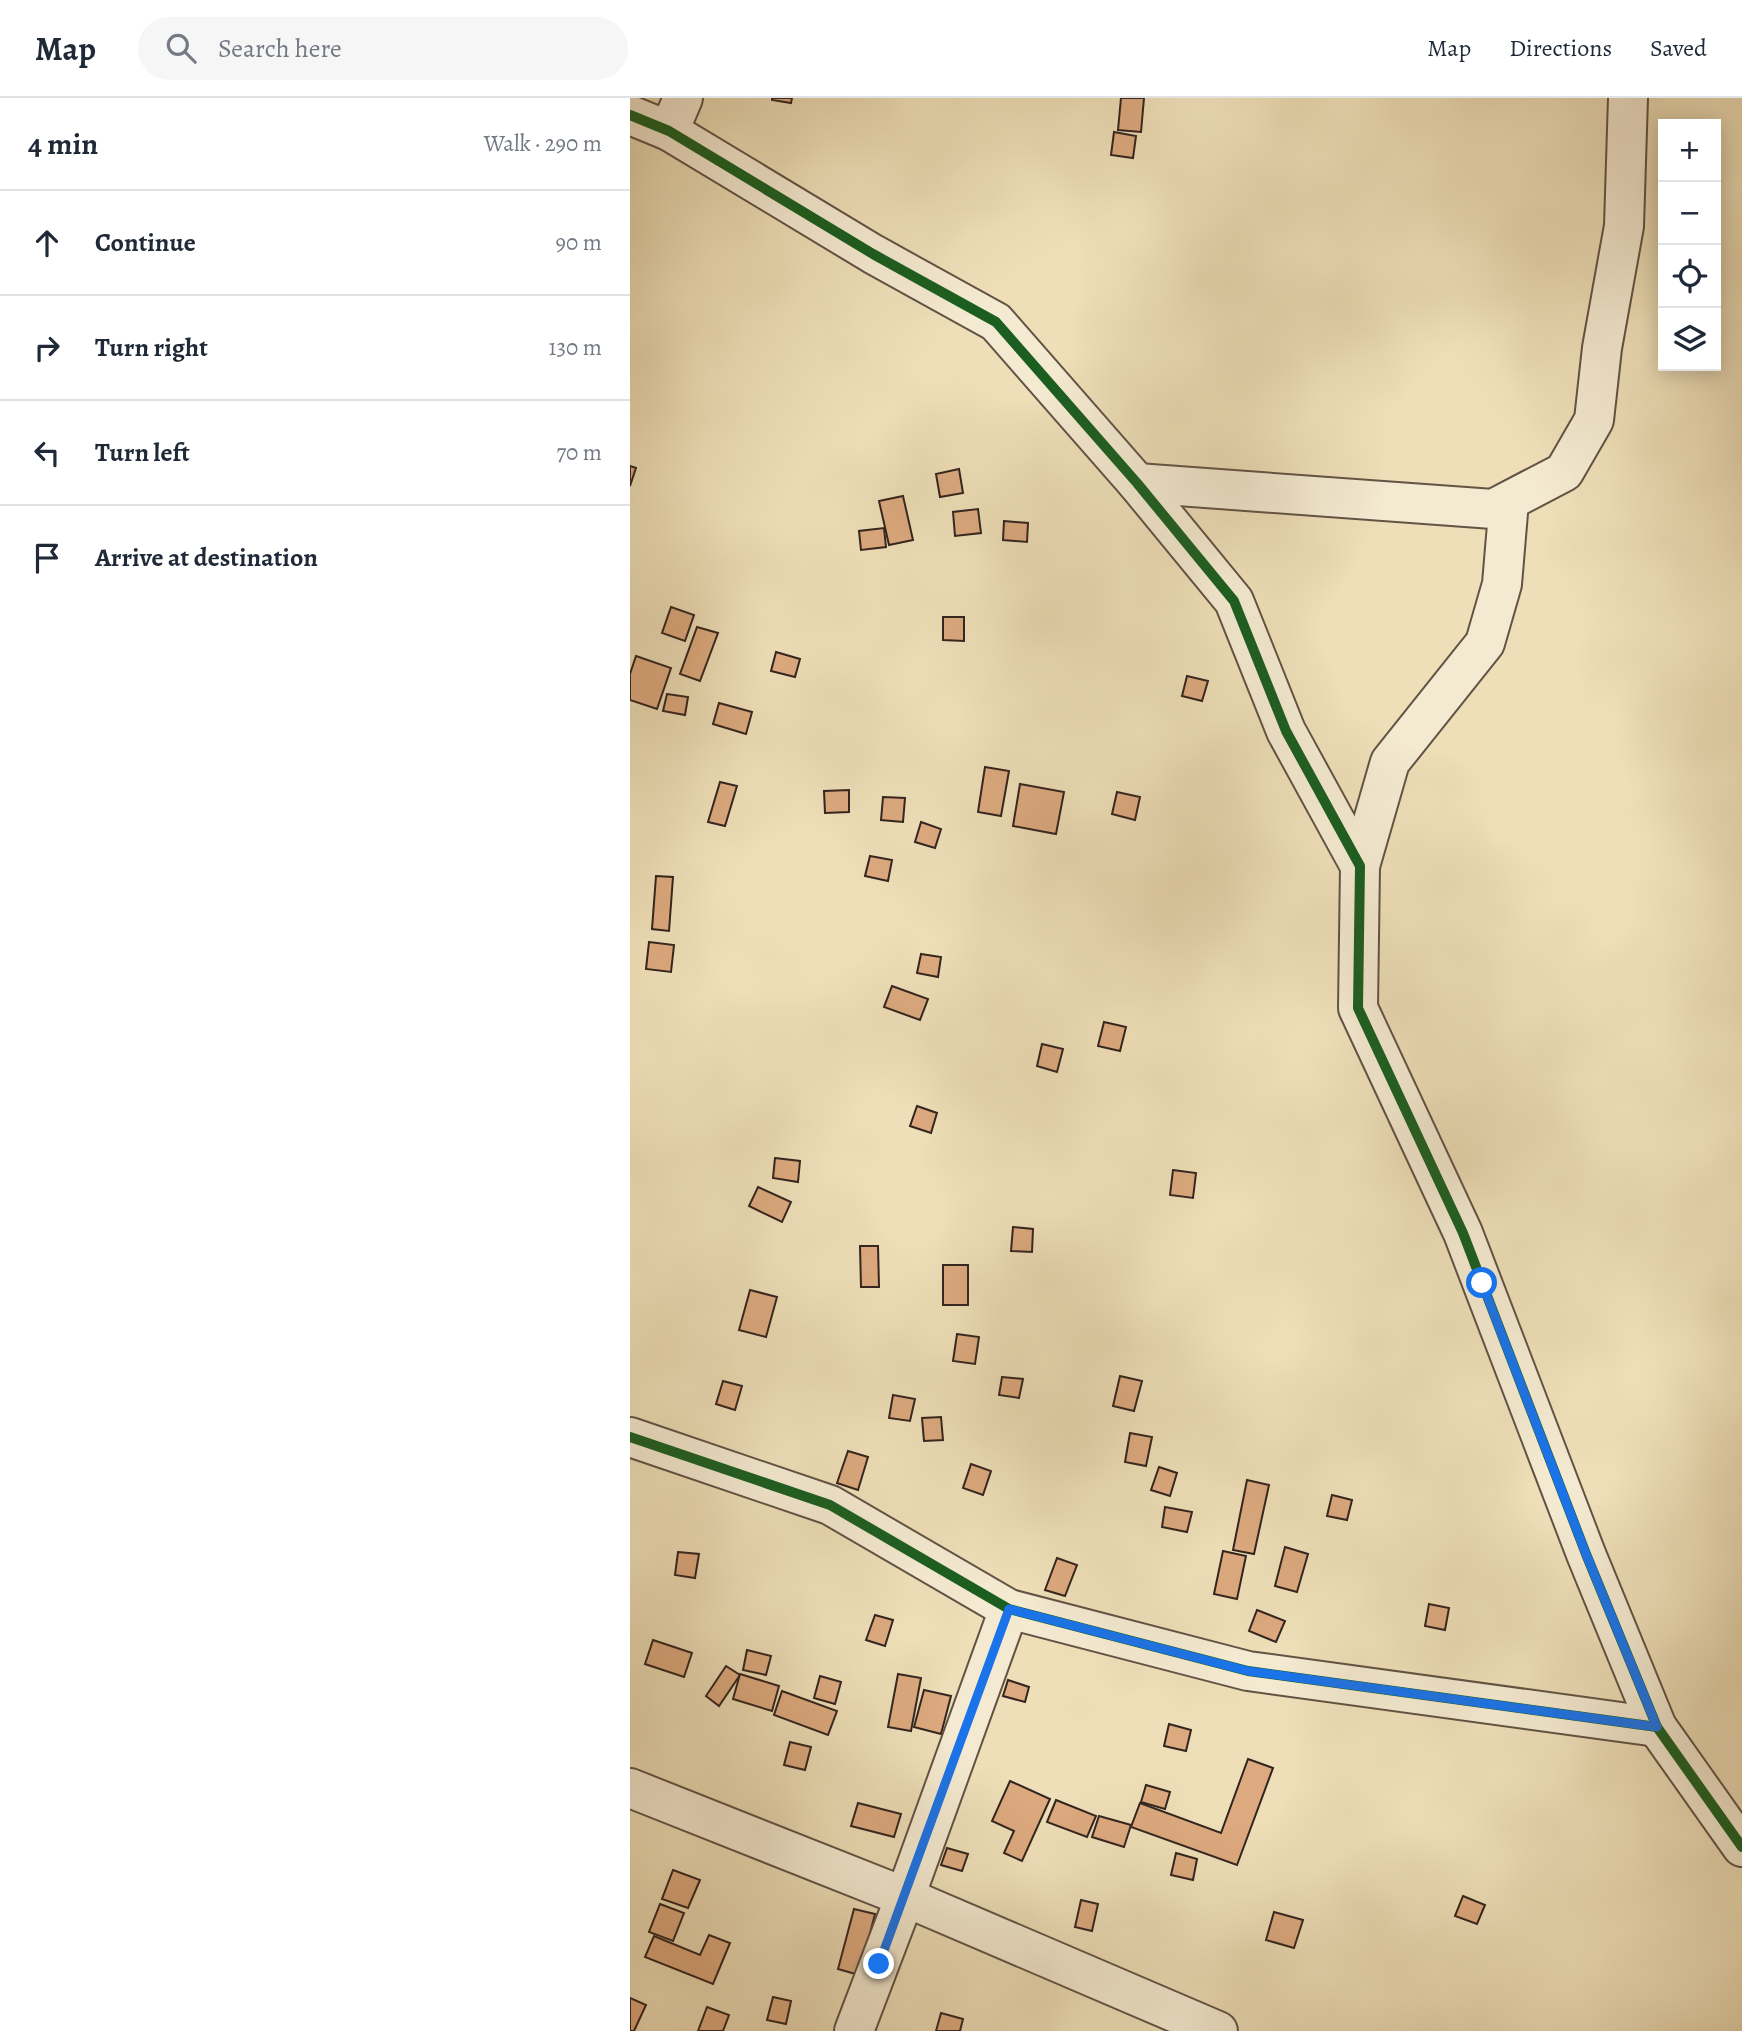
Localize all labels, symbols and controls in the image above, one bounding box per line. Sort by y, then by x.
search box [138,17,628,80]
text: Map [35,26,96,71]
icon: search [162,29,200,67]
text: Search here [218,31,342,66]
text: Map [1427,32,1471,64]
text: Directions [1509,32,1612,64]
text: Saved [1650,32,1707,64]
map controls [1658,119,1721,371]
button: + [1658,119,1721,182]
text: 4 min [28,124,98,164]
text: Walk · 290 m [484,128,602,159]
button: − [1658,182,1721,245]
icon: ahead [28,224,66,262]
text: Continue [95,225,196,260]
text: 90 m [556,227,602,258]
button: locate [1658,245,1721,308]
button: layers [1658,308,1721,371]
icon: right [28,329,66,367]
text: Turn right [95,330,208,365]
text: 130 m [549,332,602,363]
icon: left [28,434,66,472]
text: Turn left [95,435,190,470]
text: 70 m [556,437,602,468]
icon: arrive [28,539,66,577]
text: Arrive at destination [95,540,318,575]
route start [1466,1267,1497,1298]
route end [863,1948,894,1979]

